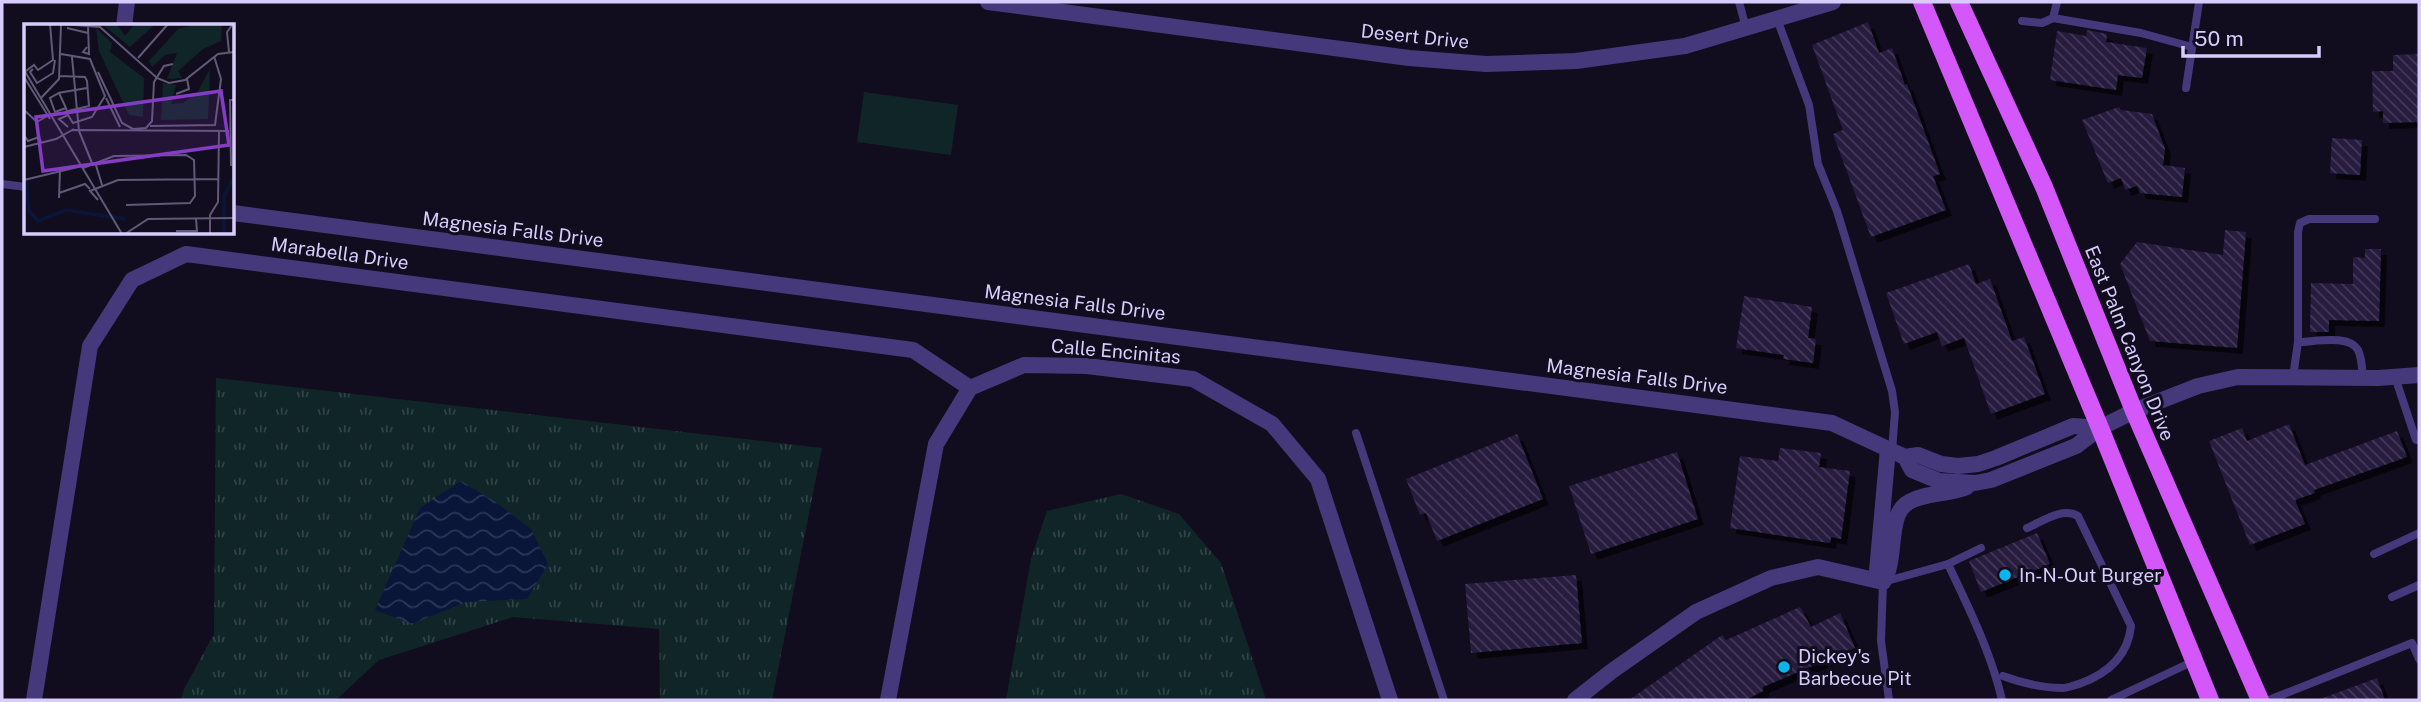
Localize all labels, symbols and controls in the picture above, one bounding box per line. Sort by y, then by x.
scale bar [2183,14,2320,58]
street label: Desert Drive [1360,19,1470,53]
inset map [24,24,234,234]
text: 50 m [2194,26,2244,51]
street label: Magnesia Falls Drive [421,207,605,251]
street label: Marabella Drive [270,232,410,274]
street label: East Palm Canyon Drive [2081,242,2179,444]
street label: Magnesia Falls Drive [983,280,1167,324]
street label: Calle Encinitas [1050,334,1182,368]
street label: Magnesia Falls Drive [1545,354,1729,398]
place label: In-N-Out Burger [2019,564,2162,586]
marker: In-N-Out Burger [1997,567,2013,583]
place label: Dickey's Barbecue Pit [1798,645,1912,689]
marker: Dickey's Barbecue Pit [1776,659,1792,675]

